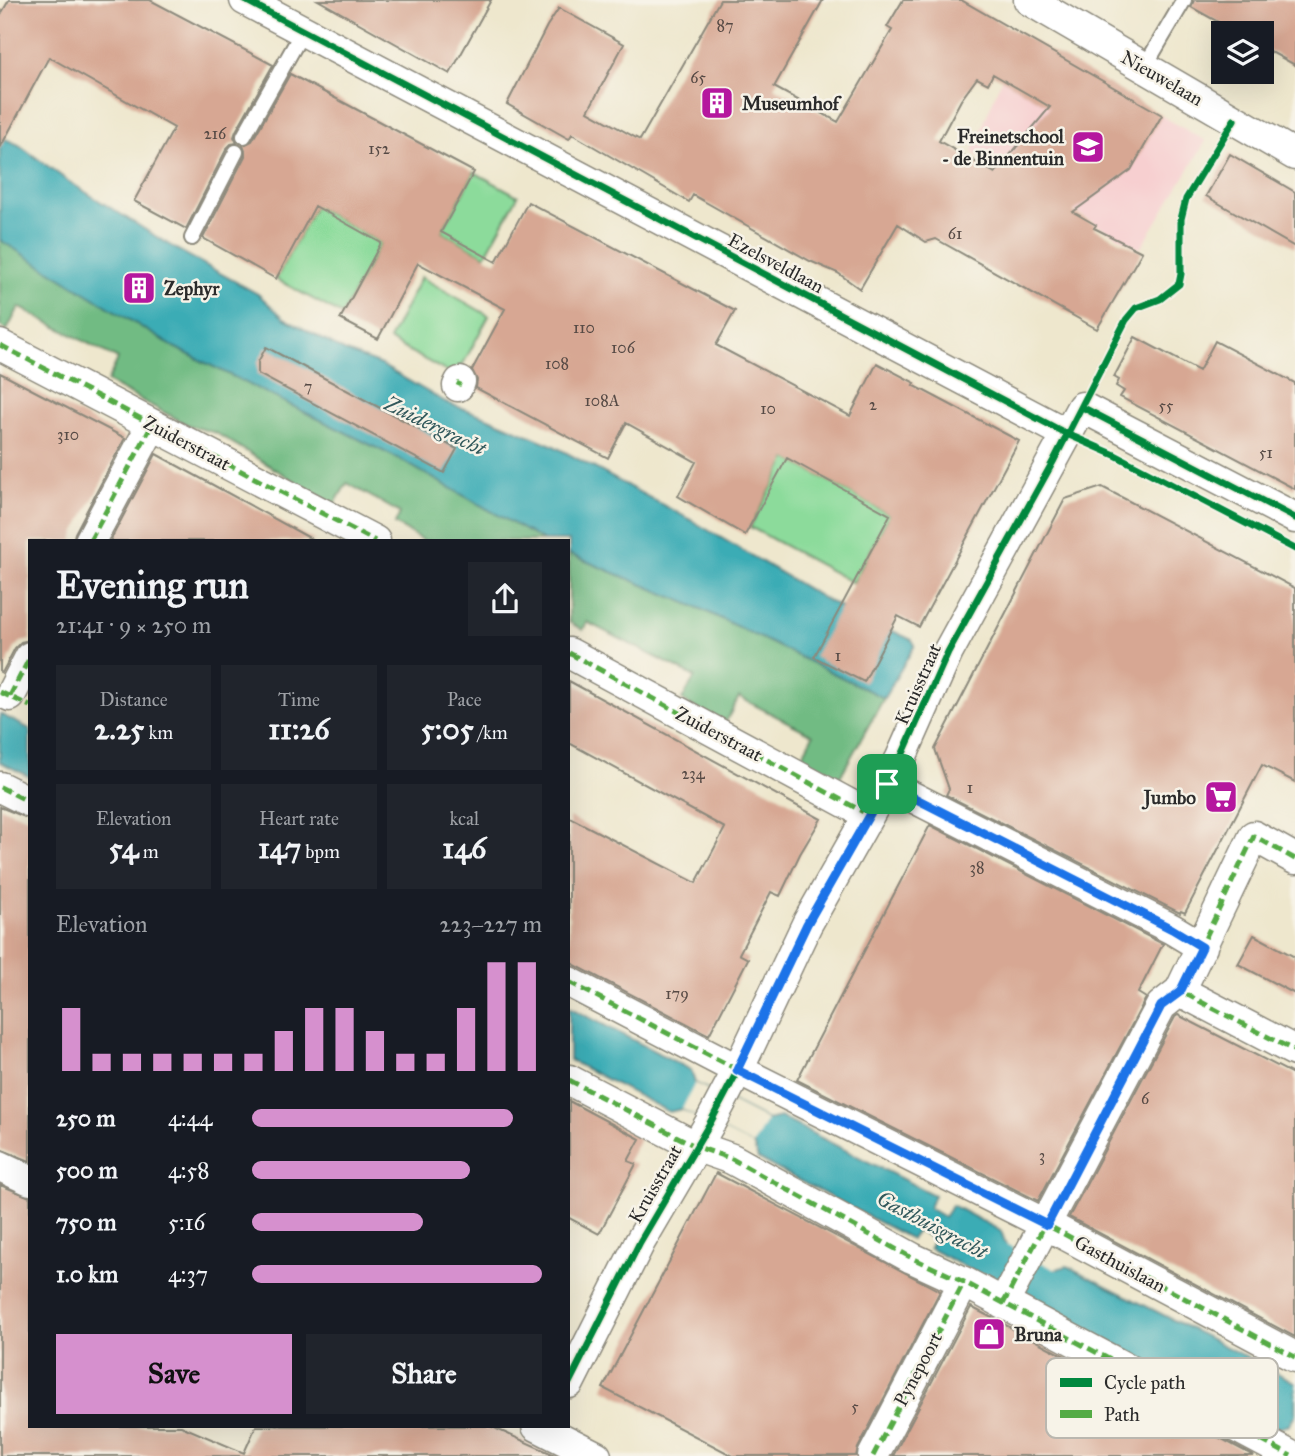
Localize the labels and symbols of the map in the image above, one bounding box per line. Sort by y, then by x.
house number: 87 [716,16,734,35]
street label: Nieuwelaan [1117,45,1207,111]
house number: 65 [690,68,706,87]
building icon: Museumhof [698,84,736,122]
place label: Museumhof [742,92,843,115]
house number: 216 [204,124,227,143]
place label: Freinetschool - de Binnentuin [942,125,1065,170]
school or university icon: Freinetschool - de Binnentuin [1069,128,1107,166]
house number: 152 [368,139,390,158]
house number: 61 [948,224,962,243]
street label: Ezelsveldlaan [724,228,828,298]
building icon: Zephyr [120,269,158,307]
place label: Zephyr [164,277,220,301]
house number: 110 [573,318,595,337]
house number: 106 [611,338,636,357]
house number: 108 [545,354,569,373]
house number: 7 [304,377,312,396]
water label: Zuidergracht [379,390,491,462]
house number: 108A [585,391,620,410]
house number: 2 [869,395,877,414]
house number: 55 [1159,396,1174,415]
house number: 10 [760,399,776,418]
street label: Zuiderstraat [140,410,235,476]
house number: 310 [57,425,79,444]
house number: 51 [1259,443,1273,462]
street label: Kruisstraat [890,640,946,728]
house number: 1 [835,646,841,665]
street label: Zuiderstraat [672,701,767,767]
pin [857,754,917,814]
house number: 234 [681,764,706,783]
house number: 1 [967,778,973,797]
supermarket icon: Jumbo [1202,778,1240,816]
place label: Jumbo [1141,786,1196,810]
house number: 38 [970,858,984,877]
house number: 179 [665,984,689,1003]
house number: 6 [1141,1089,1150,1108]
street label: Kruisstraat [623,1141,687,1227]
house number: 3 [1039,1146,1045,1165]
water label: Gasthuisgracht [872,1185,993,1266]
street label: Gasthuislaan [1071,1230,1169,1298]
shop icon: Bruna [970,1315,1008,1353]
place label: Bruna [1014,1323,1063,1346]
street label: Pynepoort [889,1328,947,1410]
legend [1046,1358,1278,1438]
text: Cycle path [1104,1371,1186,1394]
house number: 5 [851,1397,859,1416]
text: Path [1104,1403,1140,1426]

